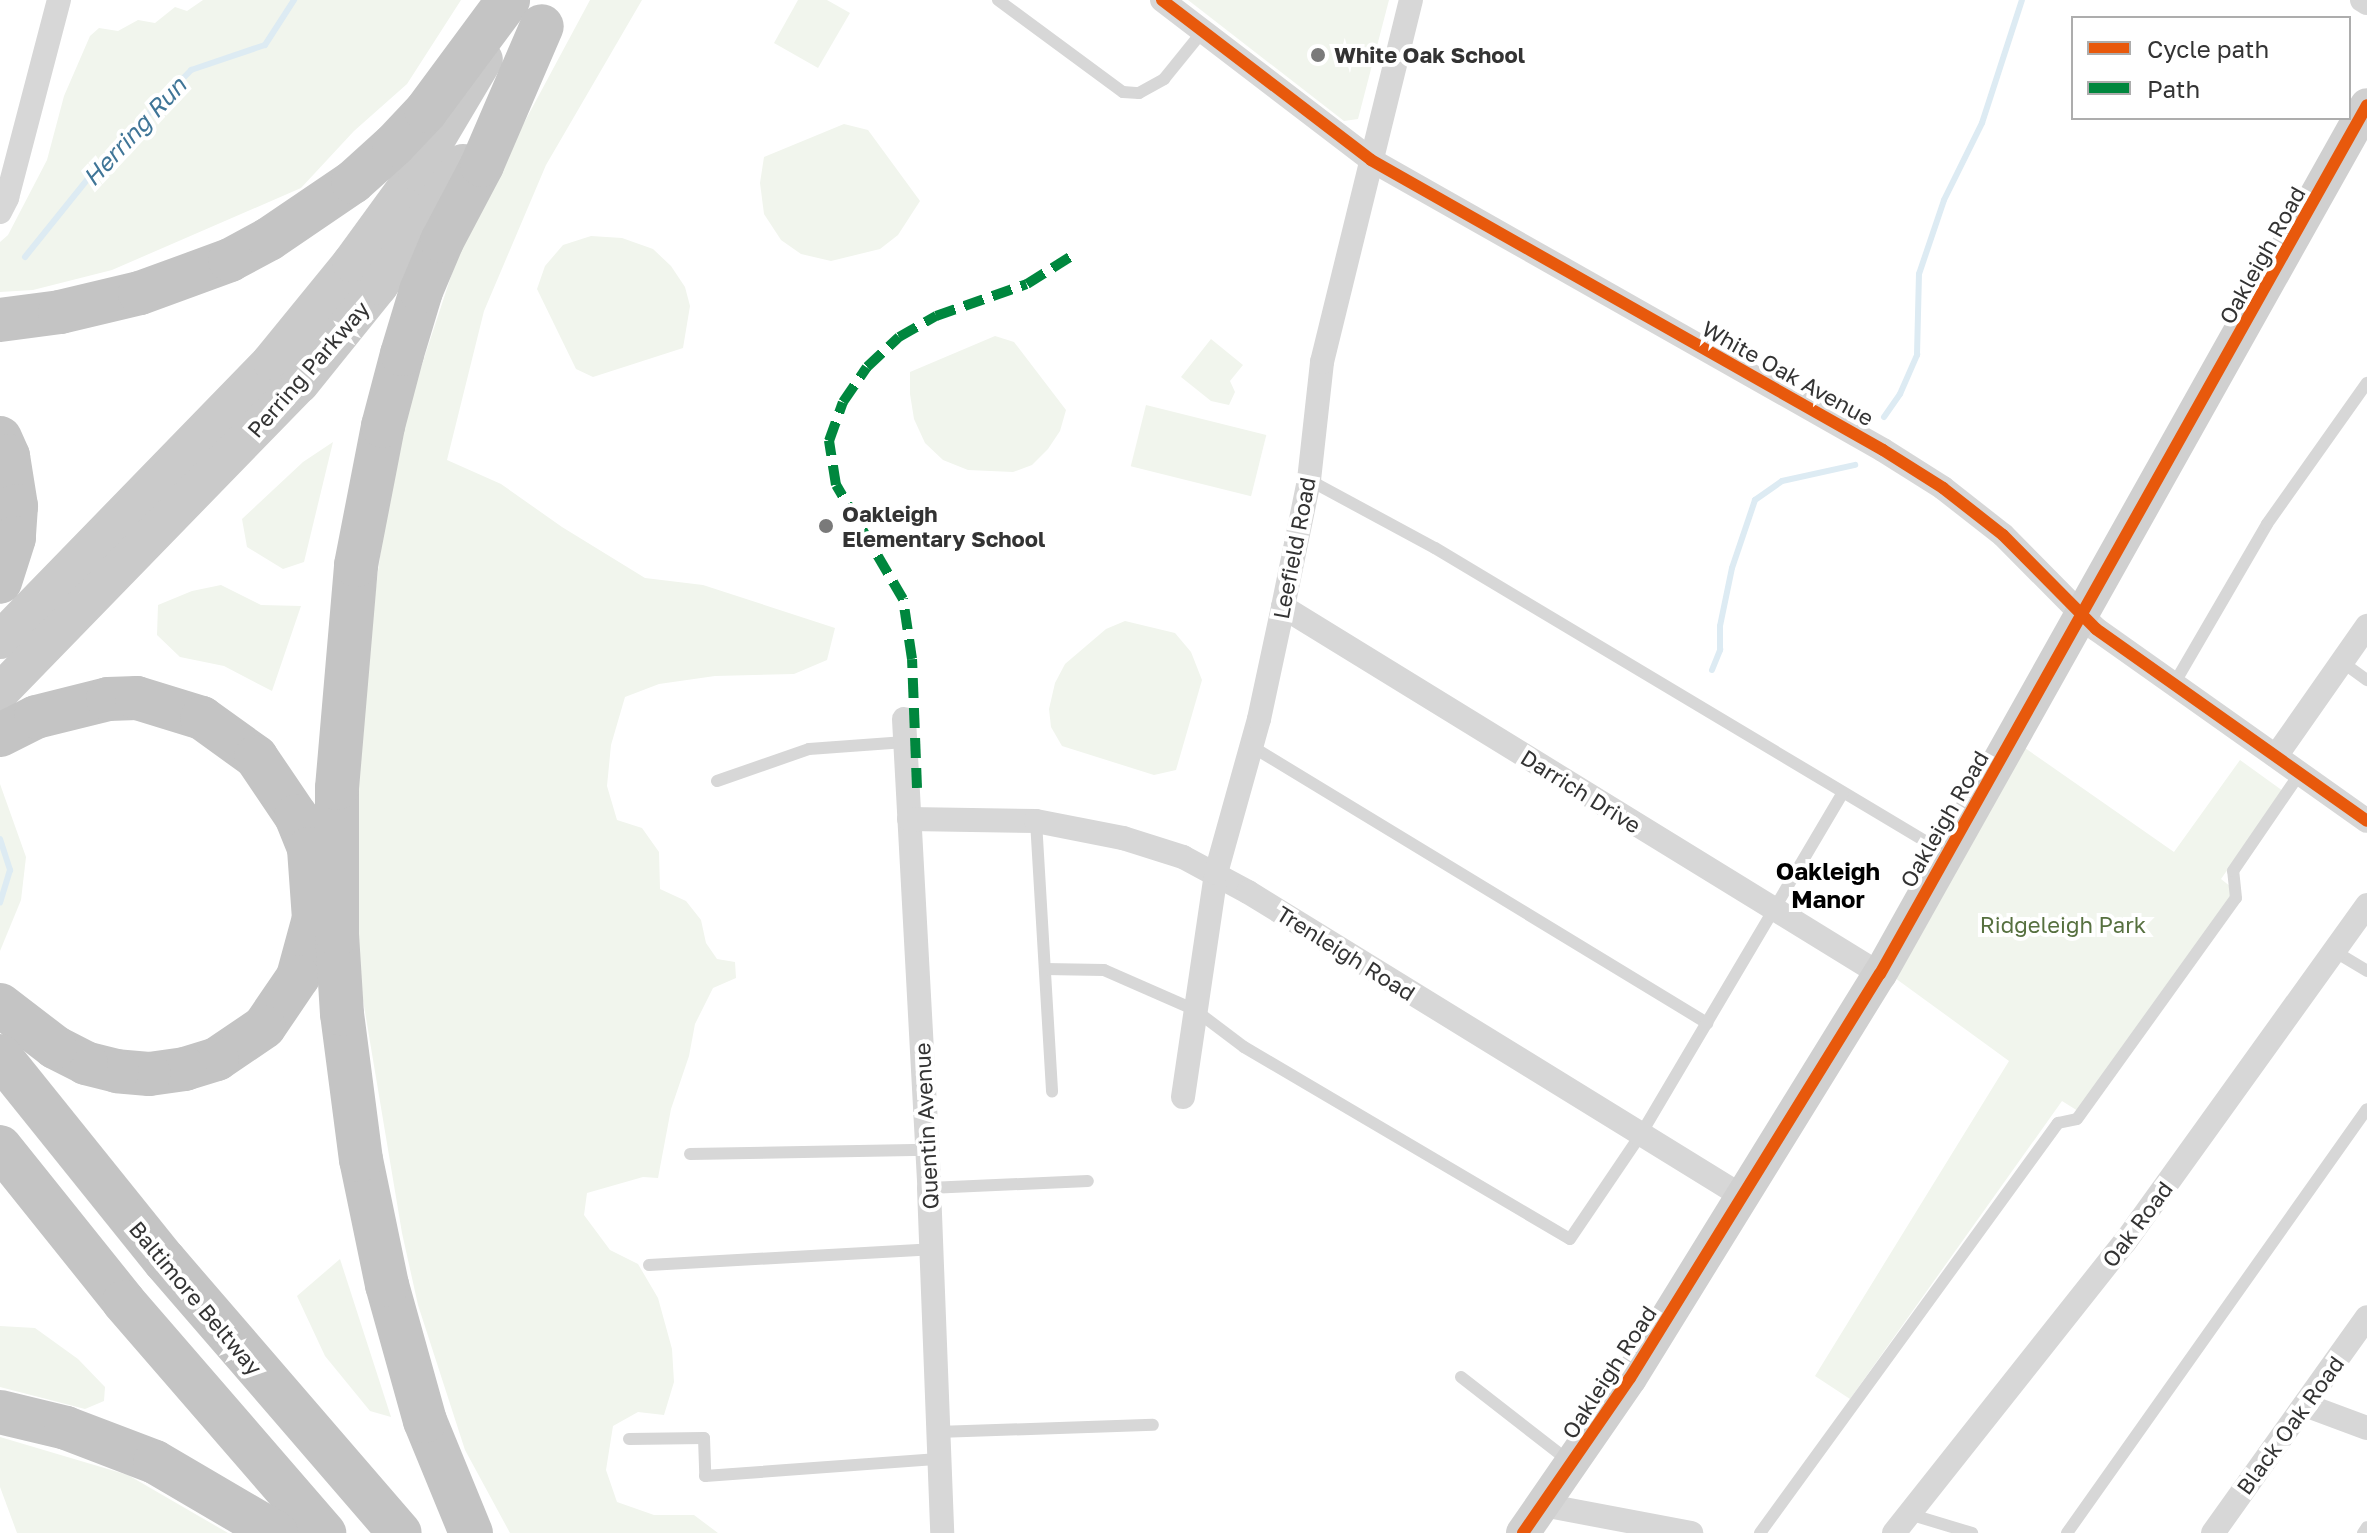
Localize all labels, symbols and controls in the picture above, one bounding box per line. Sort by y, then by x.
legend [2071,16,2351,120]
text: Cycle path [2147,34,2269,63]
place label: White Oak School [1334,42,1525,68]
marker: White Oak School [1309,46,1327,64]
water label: Herring Run [76,71,192,191]
text: Path [2147,74,2200,103]
street label: Oakleigh Road [2213,182,2311,328]
street label: Perring Parkway [242,295,374,443]
street label: White Oak Avenue [1698,315,1878,431]
street label: Leefield Road [1267,475,1321,621]
place label: Oakleigh Elementary School [842,500,1045,552]
marker: Oakleigh Elementary School [817,517,835,535]
street label: Darrich Drive [1516,744,1646,838]
street label: Oakleigh Road [1894,746,1994,892]
district label: Oakleigh Manor [1776,857,1880,913]
street label: Trenleigh Road [1272,900,1420,1006]
park label: Ridgeleigh Park [1980,912,2146,938]
street label: Quentin Avenue [908,1042,944,1210]
street label: Oak Road [2096,1176,2178,1272]
street label: Baltimore Beltway [124,1216,268,1380]
street label: Oakleigh Road [1556,1301,1662,1443]
street label: Black Oak Road [2231,1351,2349,1499]

